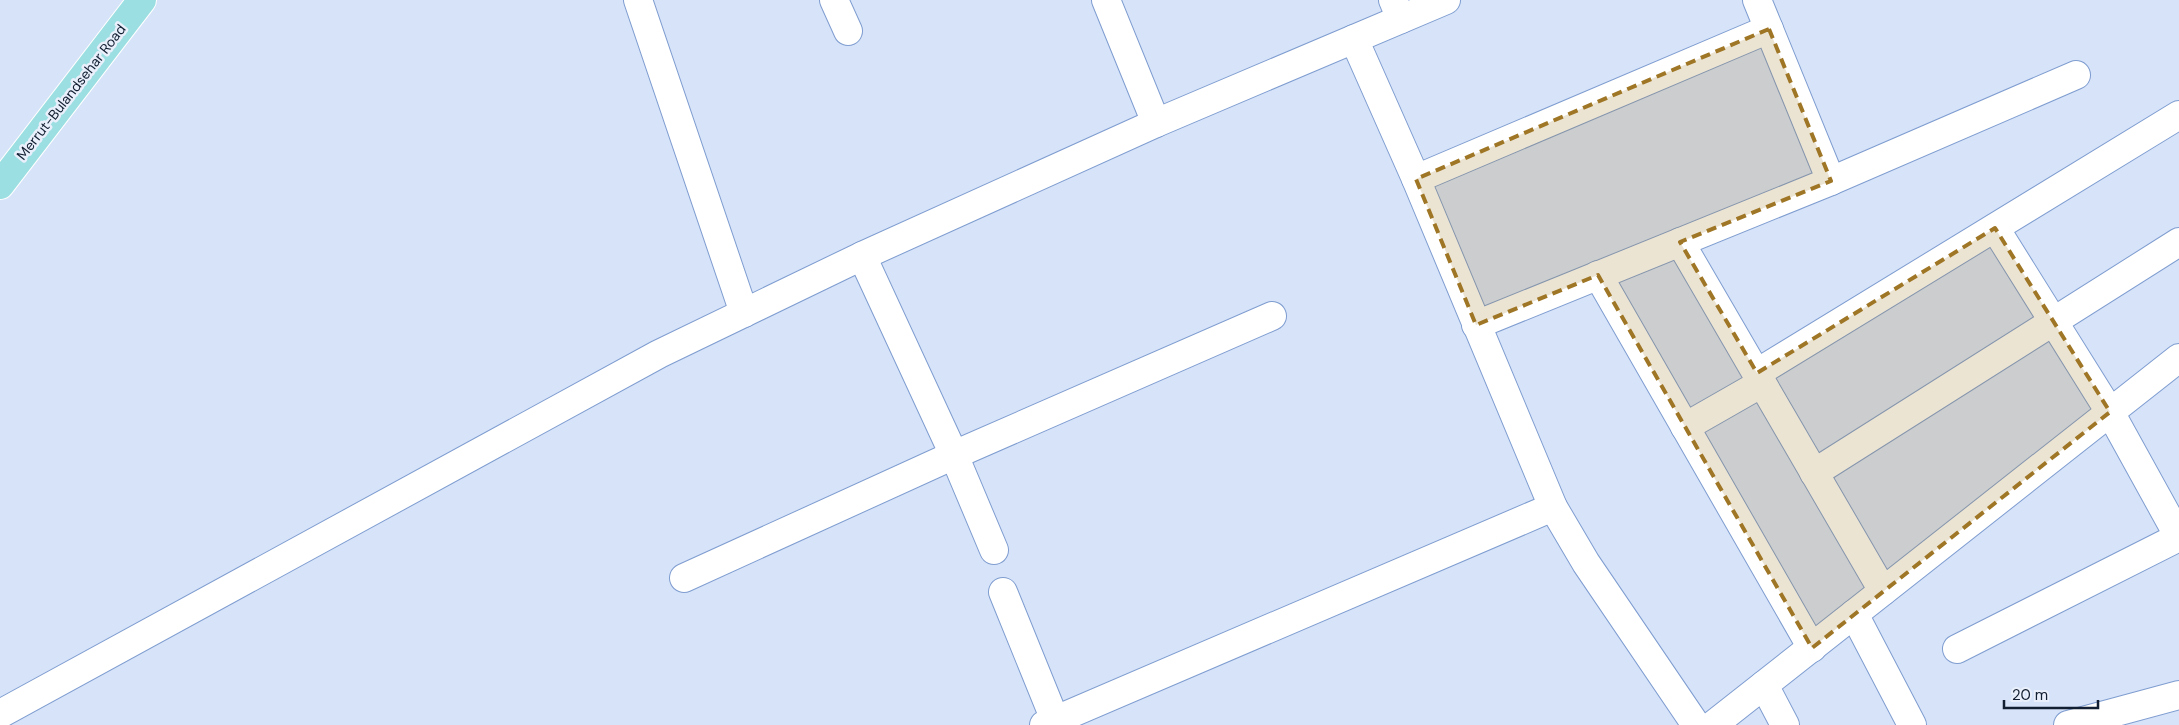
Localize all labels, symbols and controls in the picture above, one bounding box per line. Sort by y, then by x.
street label: Merrut-Bulandsehar Road [12,21,130,163]
scale bar [2004,678,2098,710]
text: 20 m [2012,685,2048,705]

